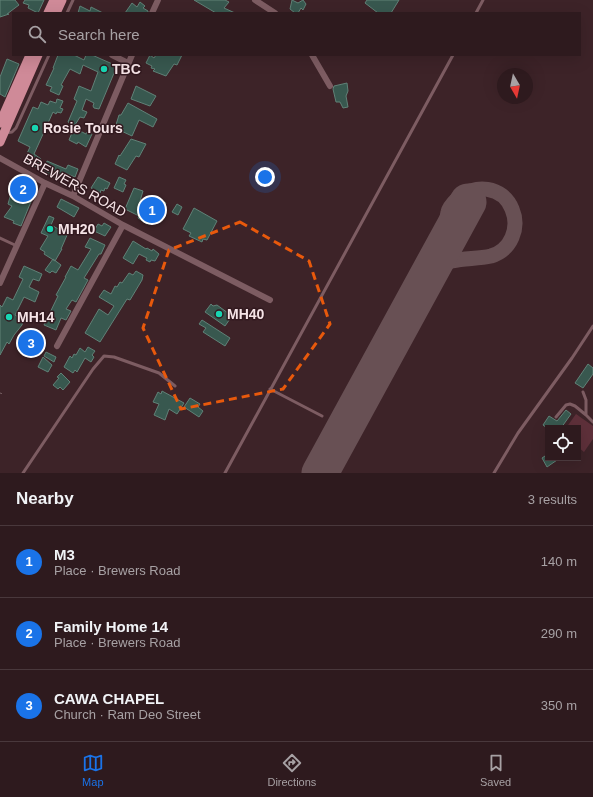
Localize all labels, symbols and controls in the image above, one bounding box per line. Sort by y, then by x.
search box [12,12,581,56]
icon: search [26,23,48,45]
text: Search here [58,26,140,43]
place label: TBC [112,61,141,77]
marker: TBC [99,64,109,74]
north arrow [497,68,533,104]
place label: Rosie Tours [43,120,123,136]
marker: Rosie Tours [30,123,40,133]
street label: BREWERS ROAD [21,150,129,220]
your location [255,167,275,187]
pin: 2 [10,174,36,204]
pin: 1 [139,195,165,225]
place label: MH20 [58,221,96,237]
marker: MH20 [45,224,55,234]
place label: MH40 [227,306,265,322]
place label: MH14 [17,309,55,325]
marker: MH40 [214,309,224,319]
marker: MH14 [4,312,14,322]
pin: 3 [18,328,44,358]
map controls [545,425,581,461]
button: locate [545,425,581,461]
text: Nearby [16,489,74,508]
text: 3 results [528,492,577,507]
text: M3 [54,546,75,563]
text: 1 [25,554,33,569]
text: 140 m [541,554,577,569]
text: Place · Brewers Road [54,563,180,578]
text: Family Home 14 [54,618,168,635]
text: 2 [25,626,33,641]
text: 290 m [541,626,577,641]
text: Place · Brewers Road [54,635,180,650]
text: CAWA CHAPEL [54,690,164,707]
text: 3 [25,698,33,713]
text: 350 m [541,698,577,713]
text: Church · Ram Deo Street [54,707,201,722]
tab: Map [82,752,104,788]
tab: Directions [267,752,316,788]
tab: Saved [480,752,511,788]

